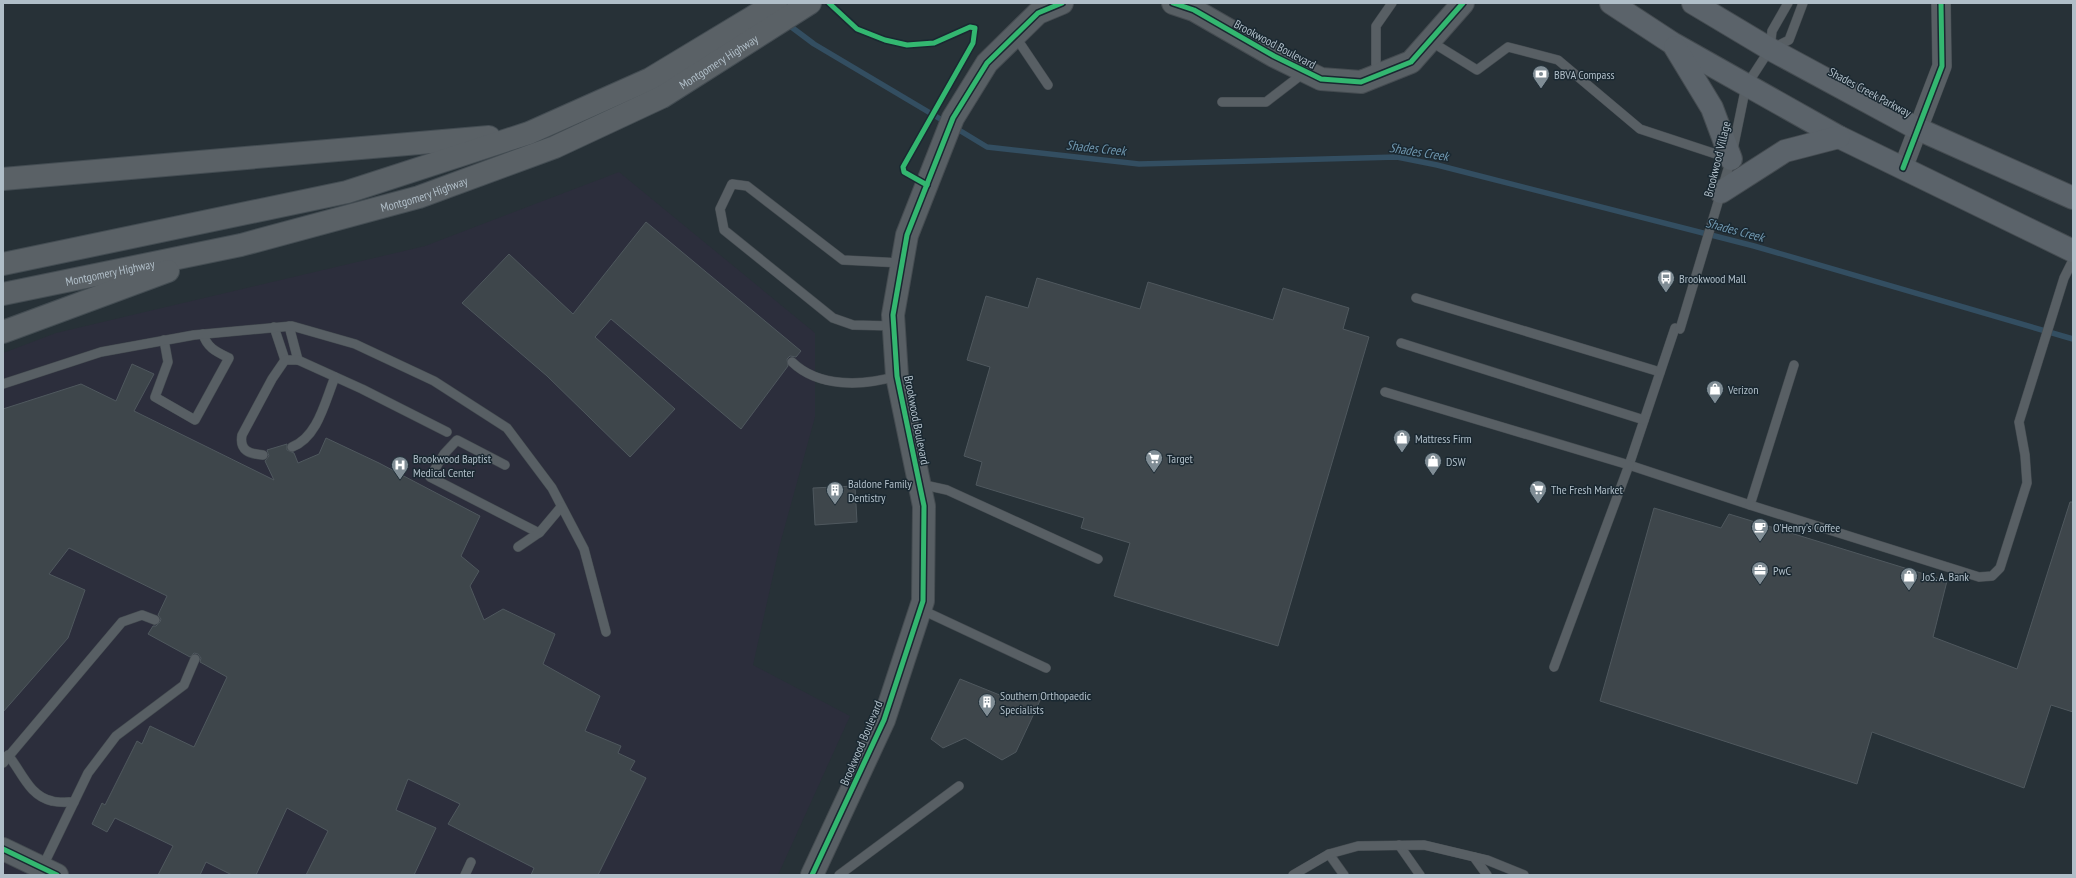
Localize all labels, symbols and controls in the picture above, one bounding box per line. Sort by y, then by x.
street label: Brookwood Boulevard [1231,16,1319,72]
street label: Montgomery Highway [676,30,761,92]
bank icon: BBVA Compass [1531,64,1551,89]
street label: Shades Creek Parkway [1826,64,1914,120]
place label: BBVA Compass [1554,67,1615,82]
street label: Brookwood Village [1700,120,1734,198]
water label: Shades Creek [1065,136,1128,160]
water label: Shades Creek [1388,139,1452,165]
street label: Montgomery Highway [379,172,470,215]
water label: Shades Creek [1704,214,1768,246]
street label: Montgomery Highway [64,255,156,288]
bus stop icon: Brookwood Mall [1656,268,1676,293]
place label: Brookwood Mall [1679,271,1746,286]
street label: Brookwood Boulevard [901,374,933,466]
shop icon: Verizon [1705,379,1725,404]
place label: Verizon [1727,382,1758,397]
shop icon: Mattress Firm [1392,428,1412,453]
place label: Mattress Firm [1415,431,1472,446]
supermarket icon: Target [1144,448,1164,473]
place label: Brookwood Baptist Medical Center [413,451,492,480]
place label: Target [1167,451,1194,466]
shop icon: DSW [1423,451,1443,476]
place label: DSW [1446,454,1466,469]
hospital icon: Brookwood Baptist Medical Center [390,455,410,480]
place label: Baldone Family Dentistry [848,476,912,505]
supermarket icon: The Fresh Market [1528,479,1548,504]
building icon: Baldone Family Dentistry [825,480,845,505]
place label: The Fresh Market [1551,482,1623,497]
cafe icon: O'Henry's Coffee [1750,517,1770,542]
place label: O'Henry's Coffee [1773,520,1840,535]
office icon: PwC [1750,560,1770,585]
place label: PwC [1773,563,1791,578]
shop icon: JoS. A. Bank [1899,566,1919,591]
place label: JoS. A. Bank [1921,569,1969,584]
place label: Southern Orthopaedic Specialists [1000,688,1092,717]
building icon: Southern Orthopaedic Specialists [977,692,997,717]
street label: Brookwood Boulevard [836,698,886,788]

